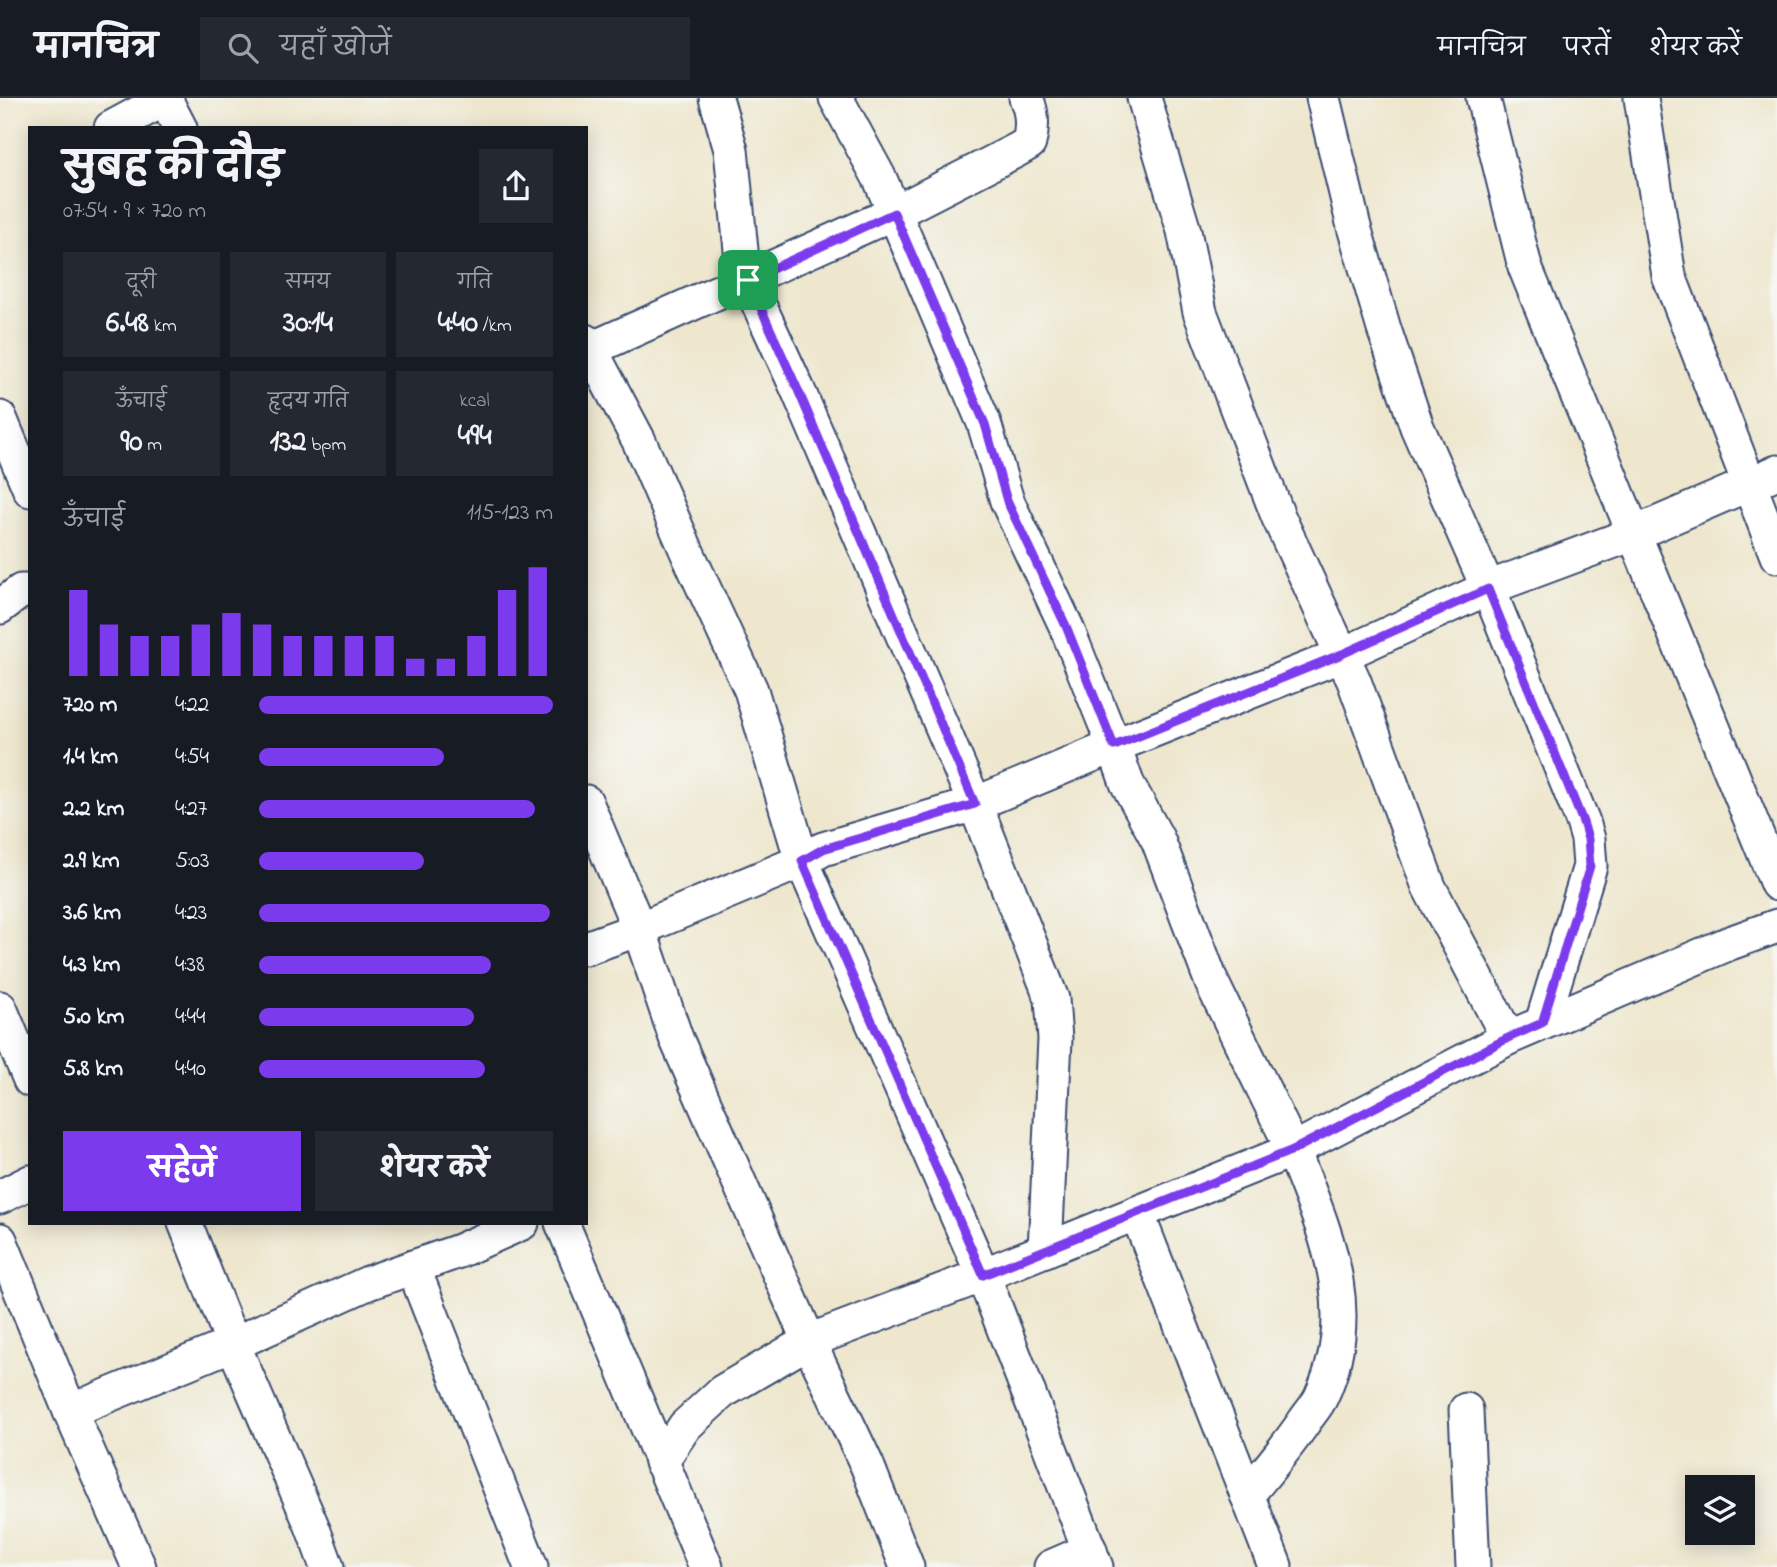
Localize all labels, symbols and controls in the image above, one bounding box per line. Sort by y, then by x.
search box [200,17,690,80]
text: मानचित्र [35,25,158,73]
icon: search [224,29,262,67]
text: यहाँ खोजें [280,30,391,68]
text: मानचित्र [1438,32,1526,67]
text: परतें [1564,32,1611,67]
text: शेयर करें [1649,32,1742,67]
text: सुबह की दौड़ [63,141,283,197]
button: share [479,149,553,223]
text: 07:54 · 9 × 720 m [63,195,206,228]
pin [718,250,778,310]
icon: arrive [729,261,767,299]
text: दूरी [126,270,156,297]
text: समय [285,270,331,297]
text: गति [457,270,492,297]
text: 6.48 [106,302,149,346]
text: 30:14 [283,302,333,346]
text: 4:40 [438,302,478,346]
text: km [149,313,177,340]
text: /km [478,313,512,340]
text: kcal [460,388,490,415]
text: ऊँचाई [116,389,167,416]
text: हृदय गति [268,389,348,416]
text: 494 [458,415,492,459]
text: 90 [121,421,143,465]
text: 132 [270,421,306,465]
text: m [143,432,162,459]
text: bpm [306,432,346,459]
text: 115–123 m [467,497,553,530]
text: ऊँचाई [63,504,125,537]
text: 720 m [63,689,117,722]
text: 4:22 [175,689,209,722]
text: 1.4 km [63,741,118,774]
text: 4:54 [175,741,209,774]
text: 2.2 km [63,793,124,826]
text: 4:27 [175,793,207,826]
text: 2.9 km [63,845,120,878]
text: 5:03 [175,845,210,878]
text: 3.6 km [63,897,121,930]
text: 4:23 [175,897,207,930]
text: 4.3 km [63,949,120,982]
text: 4:38 [175,949,205,982]
text: 5.0 km [63,1001,124,1034]
text: 4:44 [175,1001,205,1034]
text: 5.8 km [63,1053,123,1086]
text: 4:40 [175,1053,206,1086]
button: सहेजें [63,1131,301,1211]
button: शेयर करें [315,1131,553,1211]
map controls [1685,1475,1755,1545]
button: layers [1685,1475,1755,1545]

